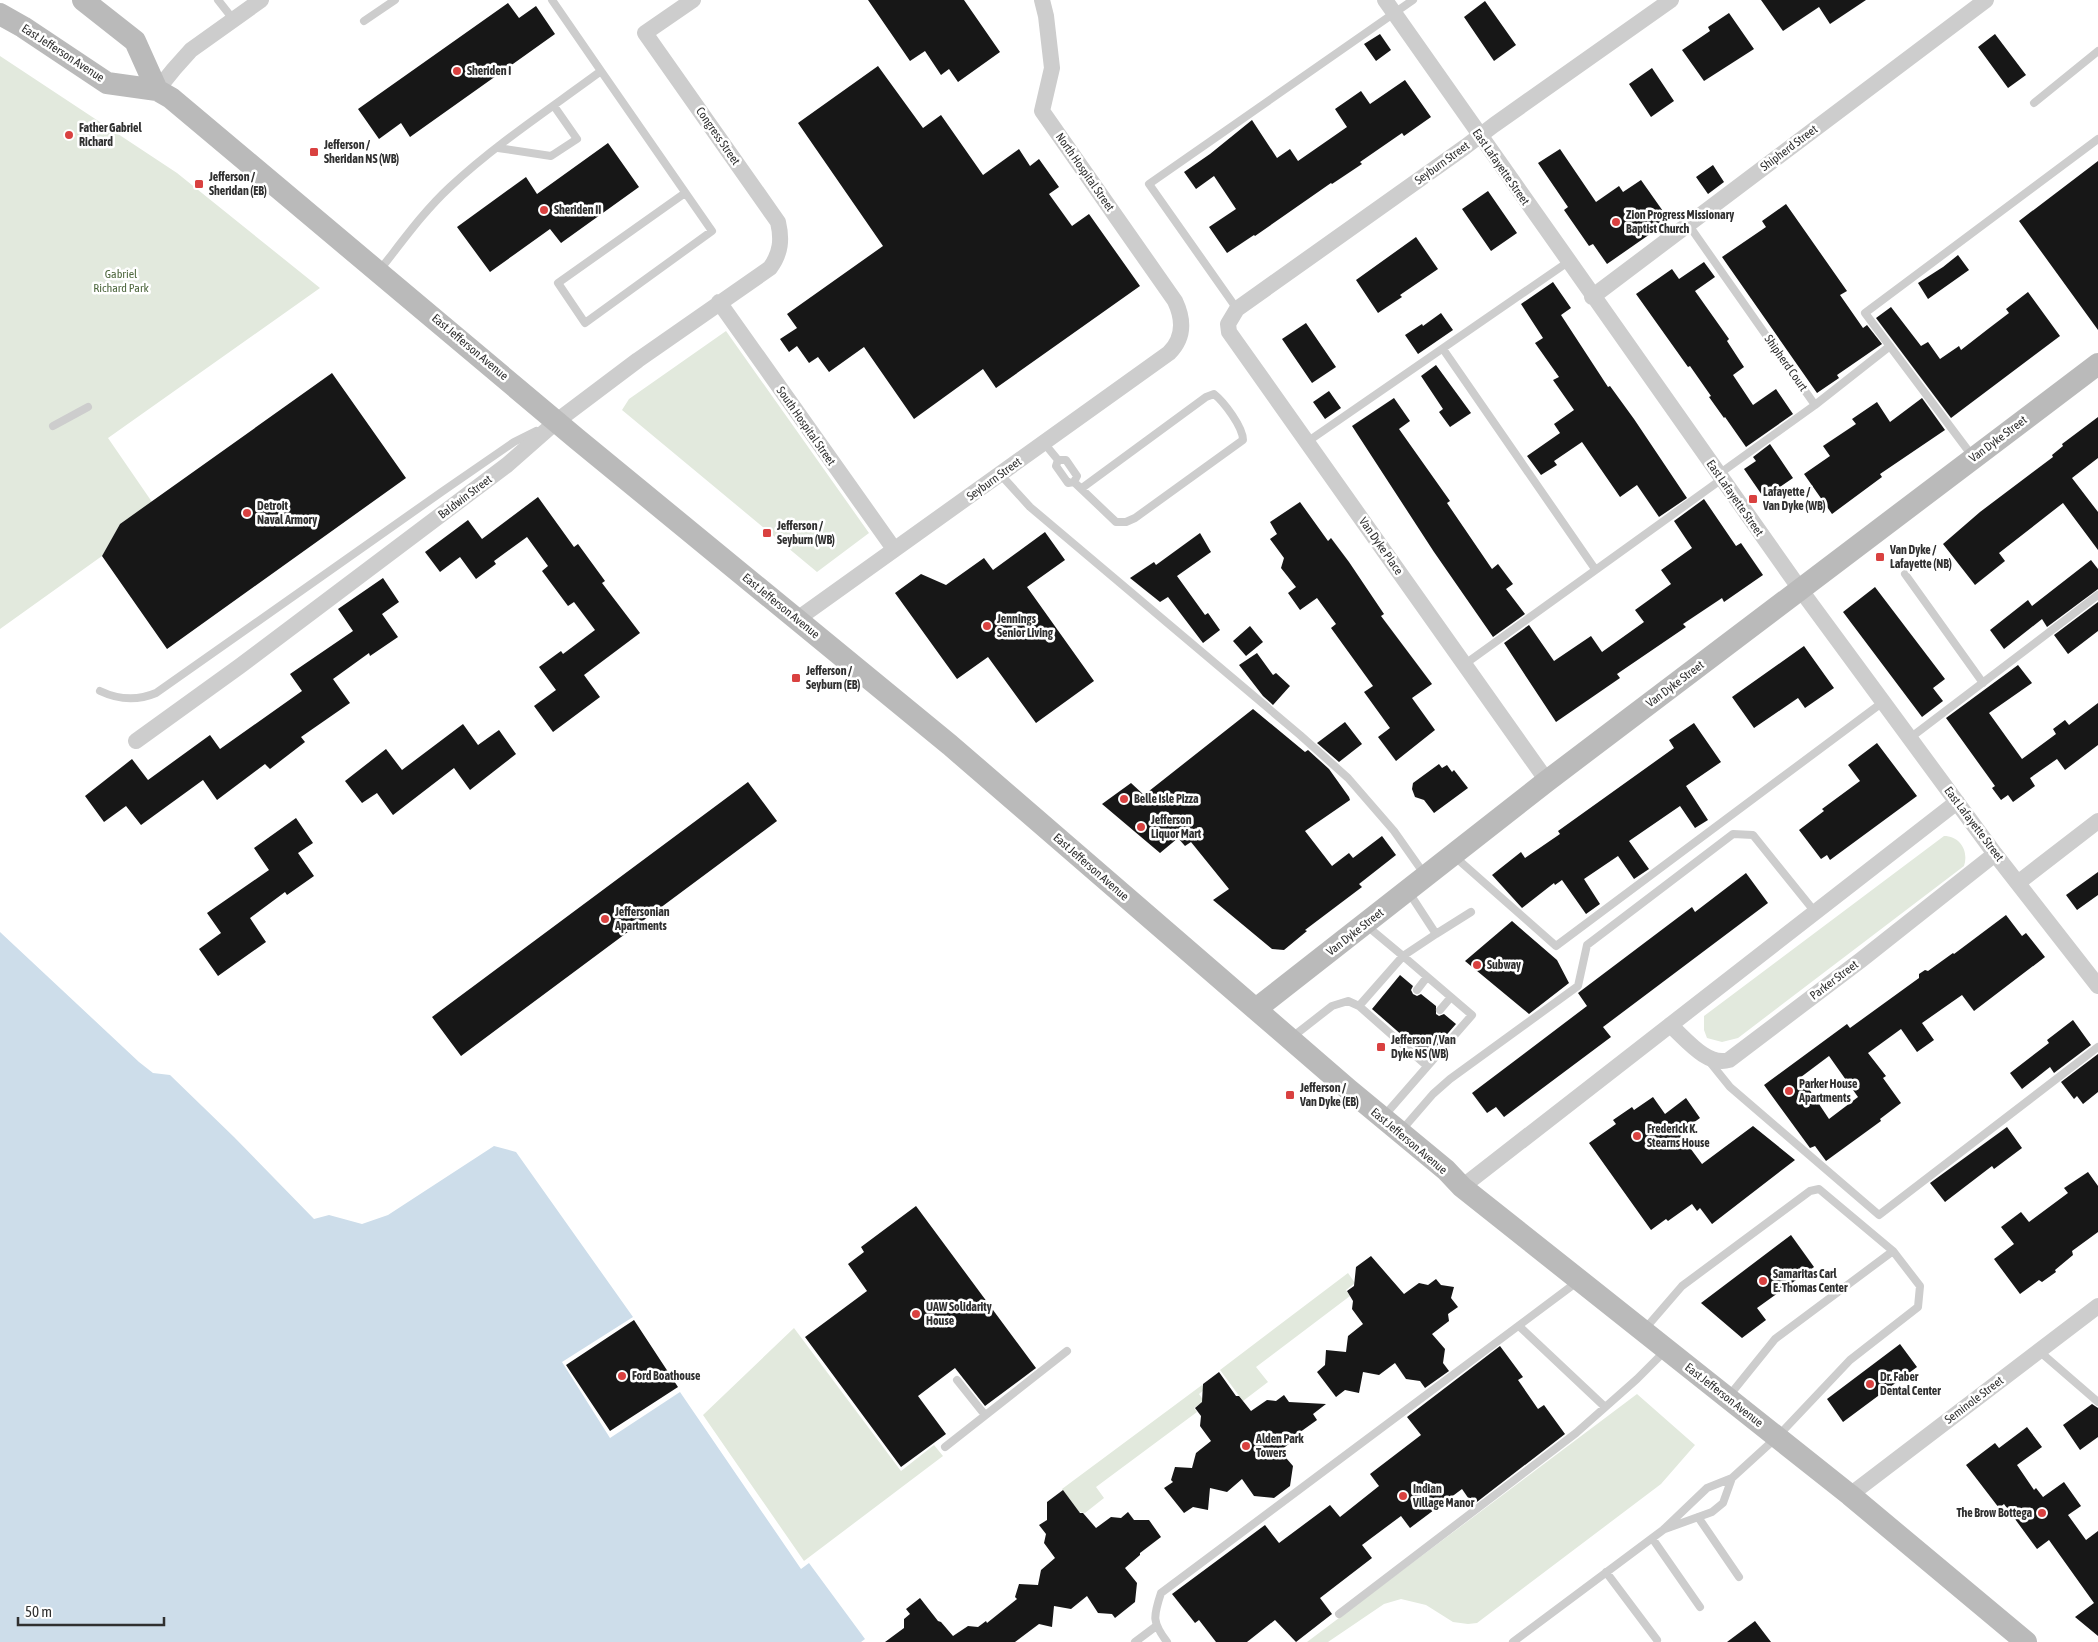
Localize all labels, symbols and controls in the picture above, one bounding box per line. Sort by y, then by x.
street label: East Jefferson Avenue [19,21,107,85]
place label: Sheriden I [467,64,511,78]
marker: Sheriden I [451,65,463,77]
street label: Congress Street [693,104,743,168]
place label: Father Gabriel Richard [79,121,142,149]
street label: Shipherd Street [1758,122,1821,174]
street label: East Lafayette Street [1470,126,1533,208]
marker: Father Gabriel Richard [63,129,75,141]
street label: North Hospital Street [1053,130,1118,214]
place label: Jefferson / Sheridan NS (WB) [323,138,399,166]
street label: Seyburn Street [1412,138,1472,188]
marker: Jefferson / Sheridan NS (WB) [308,146,320,158]
place label: Jefferson / Sheridan (EB) [208,170,267,198]
marker: Jefferson / Sheridan (EB) [193,178,205,190]
place label: Sheriden II [554,203,601,217]
marker: Sheriden II [538,204,550,216]
place label: Zion Progress Missionary Baptist Church [1626,208,1734,236]
marker: Zion Progress Missionary Baptist Church [1610,216,1622,228]
park label: Gabriel Richard Park [93,267,149,295]
street label: East Jefferson Avenue [429,311,511,383]
street label: Shipherd Court [1762,332,1811,394]
street label: South Hospital Street [774,384,839,468]
street label: Van Dyke Street [1966,412,2030,465]
street label: Seyburn Street [964,454,1024,504]
street label: East Lafayette Street [1704,457,1767,539]
street label: Baldwin Street [435,472,495,522]
place label: Lafayette / Van Dyke (WB) [1762,485,1826,513]
marker: Lafayette / Van Dyke (WB) [1747,493,1759,505]
place label: Detroit Naval Armory [257,499,317,527]
marker: Detroit Naval Armory [241,507,253,519]
street label: Van Dyke Place [1356,515,1406,577]
place label: Jefferson / Seyburn (WB) [776,519,835,547]
marker: Jefferson / Seyburn (WB) [761,527,773,539]
place label: Van Dyke / Lafayette (NB) [1889,543,1952,571]
marker: Van Dyke / Lafayette (NB) [1874,551,1886,563]
street label: East Jefferson Avenue [740,571,822,641]
place label: Jennings Senior Living [996,612,1054,640]
marker: Jennings Senior Living [981,620,993,632]
street label: Van Dyke Street [1643,657,1707,710]
place label: Jefferson / Seyburn (EB) [805,664,860,692]
marker: Jefferson / Seyburn (EB) [790,672,802,684]
street label: East Lafayette Street [1941,784,2007,864]
place label: Belle Isle Pizza [1134,792,1199,806]
marker: Belle Isle Pizza [1118,793,1130,805]
place label: Jefferson Liquor Mart [1150,813,1202,841]
marker: Jefferson Liquor Mart [1135,821,1147,833]
street label: East Jefferson Avenue [1050,830,1132,904]
place label: Jeffersonian Apartments [614,905,670,933]
street label: Van Dyke Street [1324,905,1387,959]
marker: Jeffersonian Apartments [599,913,611,925]
street label: Parker Street [1807,957,1861,1003]
place label: Subway [1487,958,1521,972]
marker: Subway [1471,959,1483,971]
place label: Jefferson / Van Dyke NS (WB) [1390,1033,1456,1061]
marker: Jefferson / Van Dyke NS (WB) [1375,1041,1387,1053]
place label: Parker House Apartments [1798,1077,1858,1105]
place label: Jefferson / Van Dyke (EB) [1299,1081,1359,1109]
marker: Parker House Apartments [1783,1085,1795,1097]
marker: Jefferson / Van Dyke (EB) [1284,1089,1296,1101]
street label: East Jefferson Avenue [1368,1105,1450,1177]
place label: Frederick K. Stearns House [1647,1122,1710,1150]
marker: Frederick K. Stearns House [1631,1130,1643,1142]
place label: Samaritas Carl E. Thomas Center [1773,1267,1848,1295]
marker: Samaritas Carl E. Thomas Center [1757,1275,1769,1287]
place label: UAW Solidarity House [926,1300,992,1328]
marker: UAW Solidarity House [910,1308,922,1320]
street label: East Jefferson Avenue [1682,1360,1766,1430]
place label: Ford Boathouse [632,1369,701,1383]
marker: Ford Boathouse [616,1370,628,1382]
place label: Dr. Faber Dental Center [1880,1370,1941,1398]
street label: Seminole Street [1942,1373,2007,1427]
marker: Dr. Faber Dental Center [1864,1378,1876,1390]
place label: Alden Park Towers [1255,1432,1304,1460]
marker: Alden Park Towers [1240,1440,1252,1452]
place label: Indian Village Manor [1412,1482,1475,1510]
marker: Indian Village Manor [1397,1490,1409,1502]
place label: The Brow Bottega [1956,1506,2032,1520]
marker: The Brow Bottega [2036,1507,2048,1519]
scale bar [18,1594,164,1626]
text: 50 m [25,1603,52,1620]

